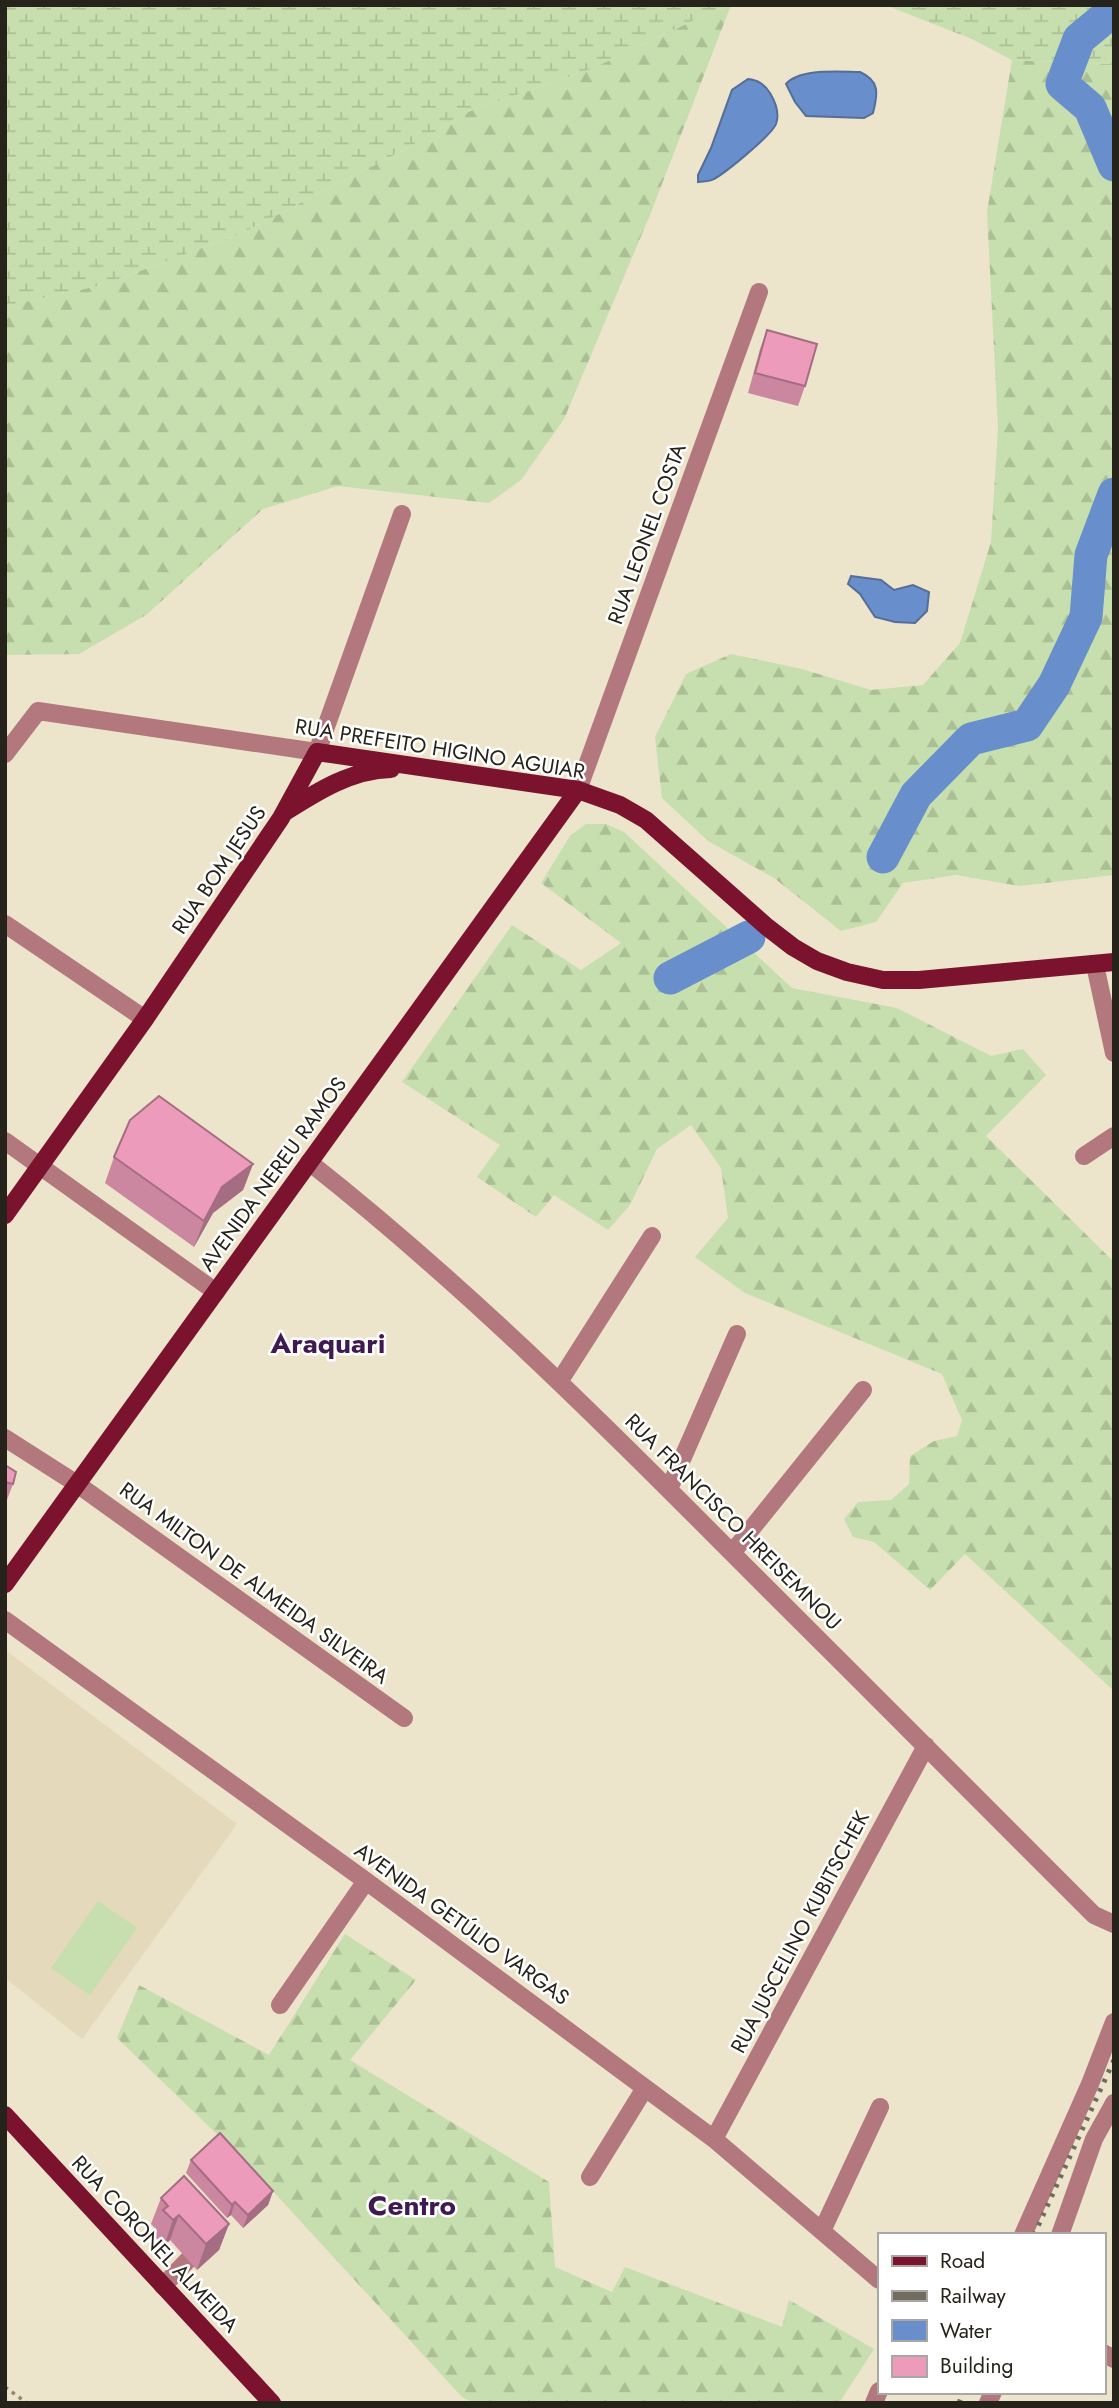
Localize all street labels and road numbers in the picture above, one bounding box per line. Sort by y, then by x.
street label: RUA LEONEL COSTA [600,439,694,629]
street label: RUA PREFEITO HIGINO AGUIAR [293,711,587,787]
street label: RUA BOM JESUS [165,800,273,940]
street label: AVENIDA NEREU RAMOS [192,1071,354,1277]
street label: RUA FRANCISCO HREISEMNOU [618,1407,848,1637]
street label: RUA MILTON DE ALMEIDA SILVEIRA [113,1475,395,1691]
street label: RUA JUSCELINO KUBITSCHEK [723,1805,877,2058]
street label: AVENIDA GETÚLIO VARGAS [348,1836,576,2012]
street label: RUA CORONEL ALMEIDA [65,2149,245,2339]

